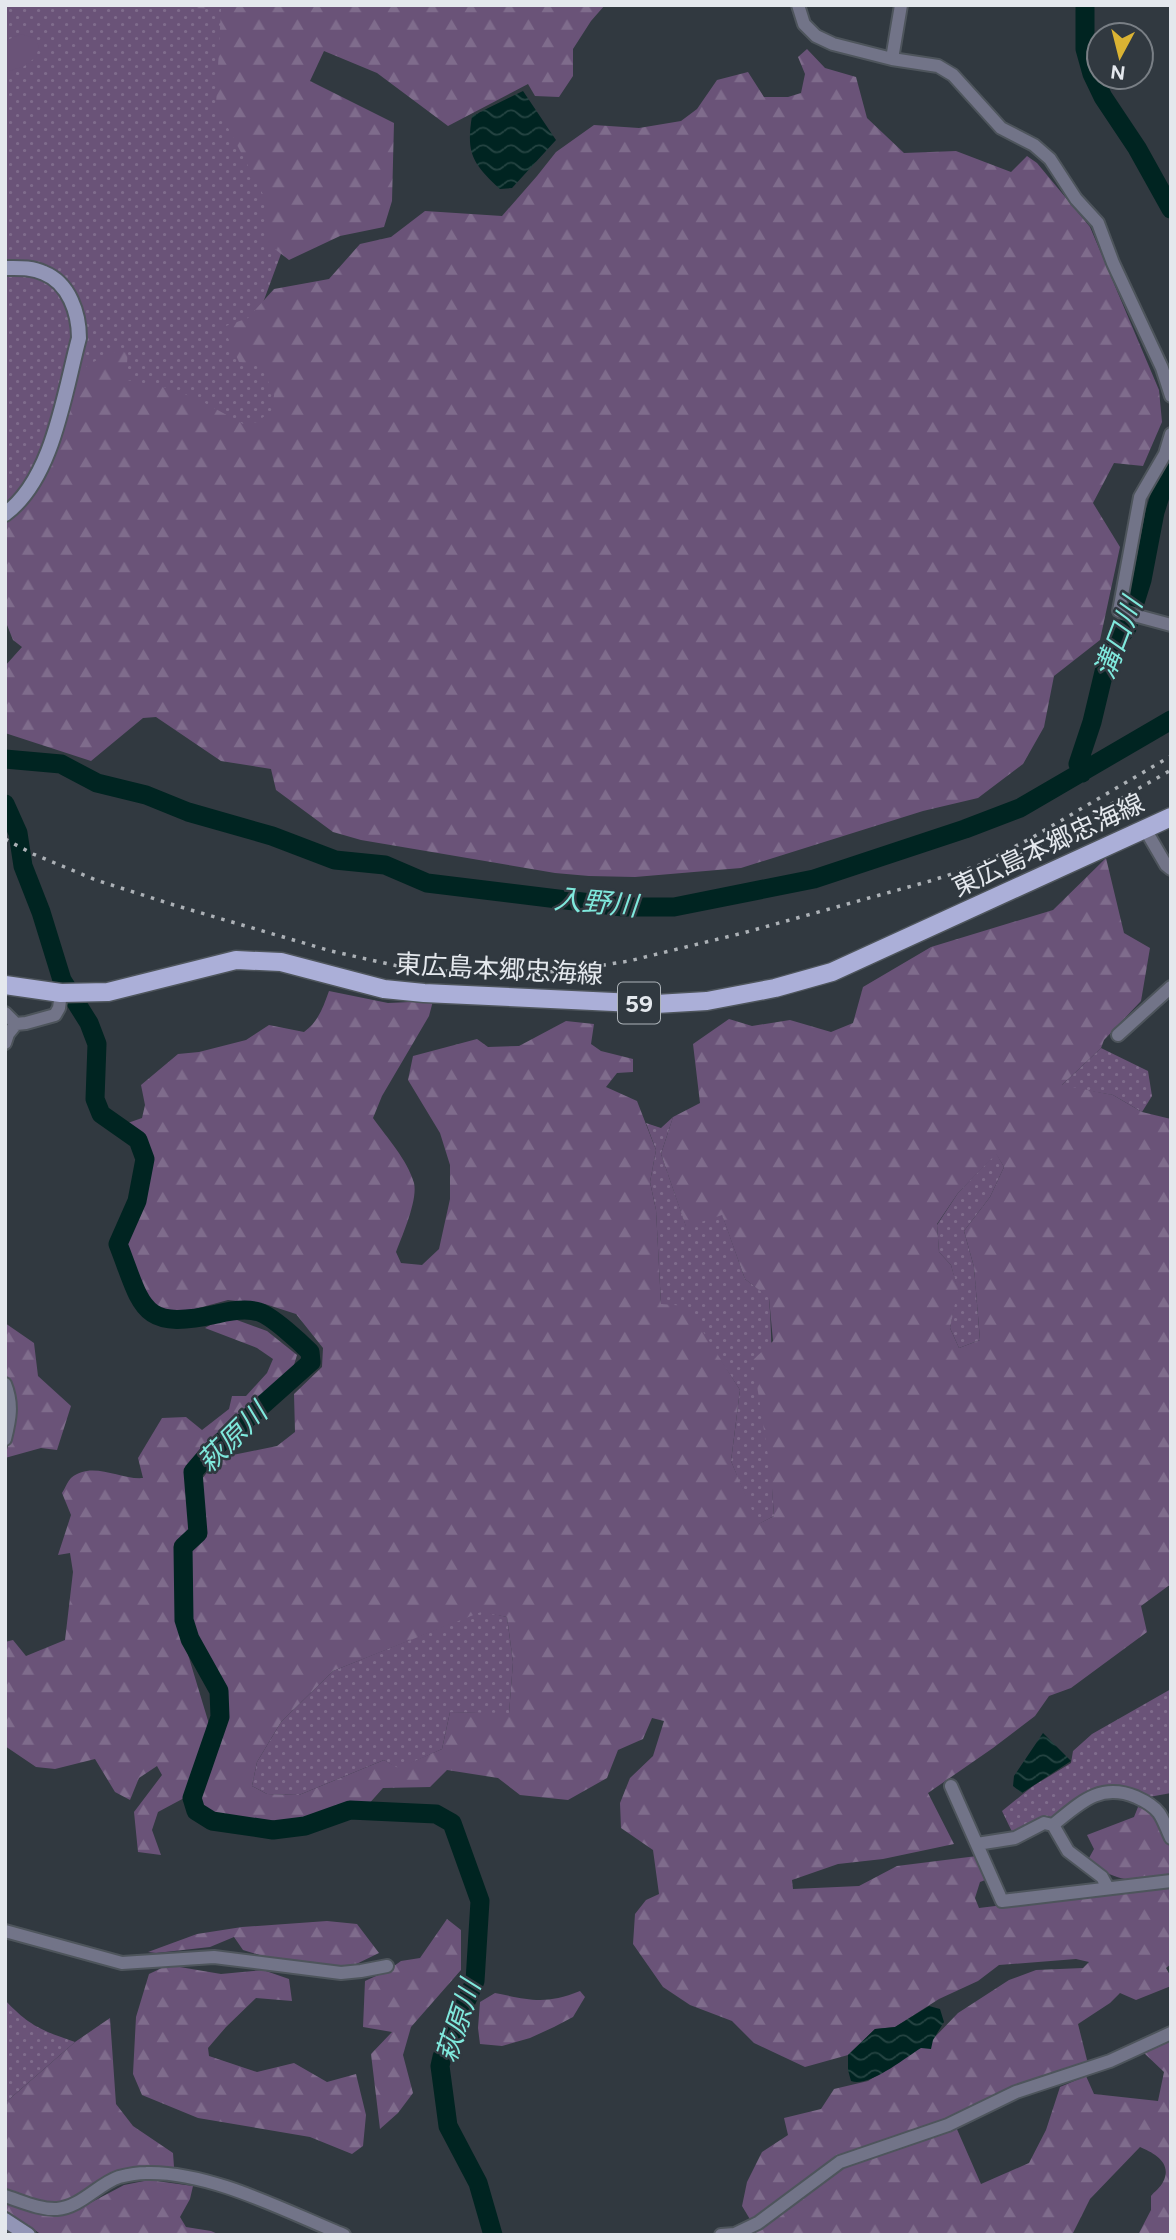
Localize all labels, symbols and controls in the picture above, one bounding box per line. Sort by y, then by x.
north arrow [1085,21,1155,91]
text: N [1109,60,1127,85]
water label: 溝口川 [1087,590,1150,683]
street label: 東広島本郷忠海線 [947,787,1149,903]
water label: 入野川 [553,881,642,923]
street label: 東広島本郷忠海線 [394,948,604,990]
road number: 59 [618,982,660,1023]
water label: 萩原川 [190,1393,276,1479]
water label: 萩原川 [429,1973,488,2066]

